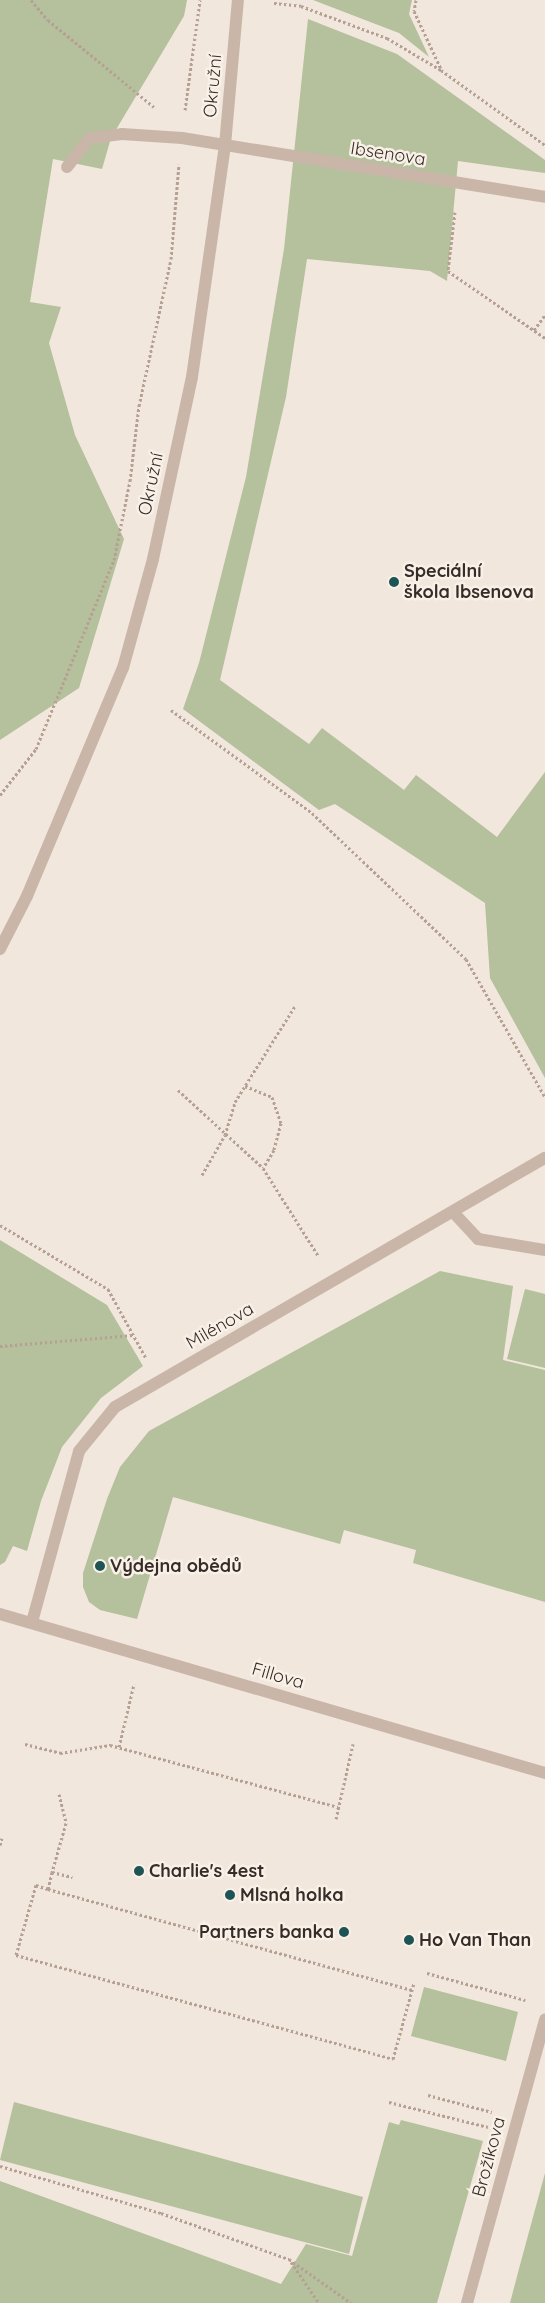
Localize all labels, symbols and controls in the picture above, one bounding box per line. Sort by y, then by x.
street label: Okružní [199,53,227,119]
street label: Ibsenova [349,137,427,171]
street label: Okružní [134,451,168,517]
place label: Speciální škola Ibsenova [404,561,534,604]
marker: Speciální škola Ibsenova [388,576,400,588]
street label: Milénova [182,1298,258,1354]
place label: Výdejna obědů [110,1555,242,1577]
marker: Výdejna obědů [94,1560,106,1572]
street label: Fillova [249,1658,307,1694]
place label: Charlie's 4est [149,1860,264,1882]
marker: Charlie's 4est [133,1865,145,1877]
place label: Mlsná holka [240,1884,343,1906]
marker: Mlsná holka [224,1889,236,1901]
place label: Partners banka [199,1921,334,1943]
marker: Partners banka [338,1926,350,1938]
place label: Ho Van Than [419,1929,531,1951]
marker: Ho Van Than [403,1934,415,1946]
street label: Brožíkova [468,2115,510,2199]

